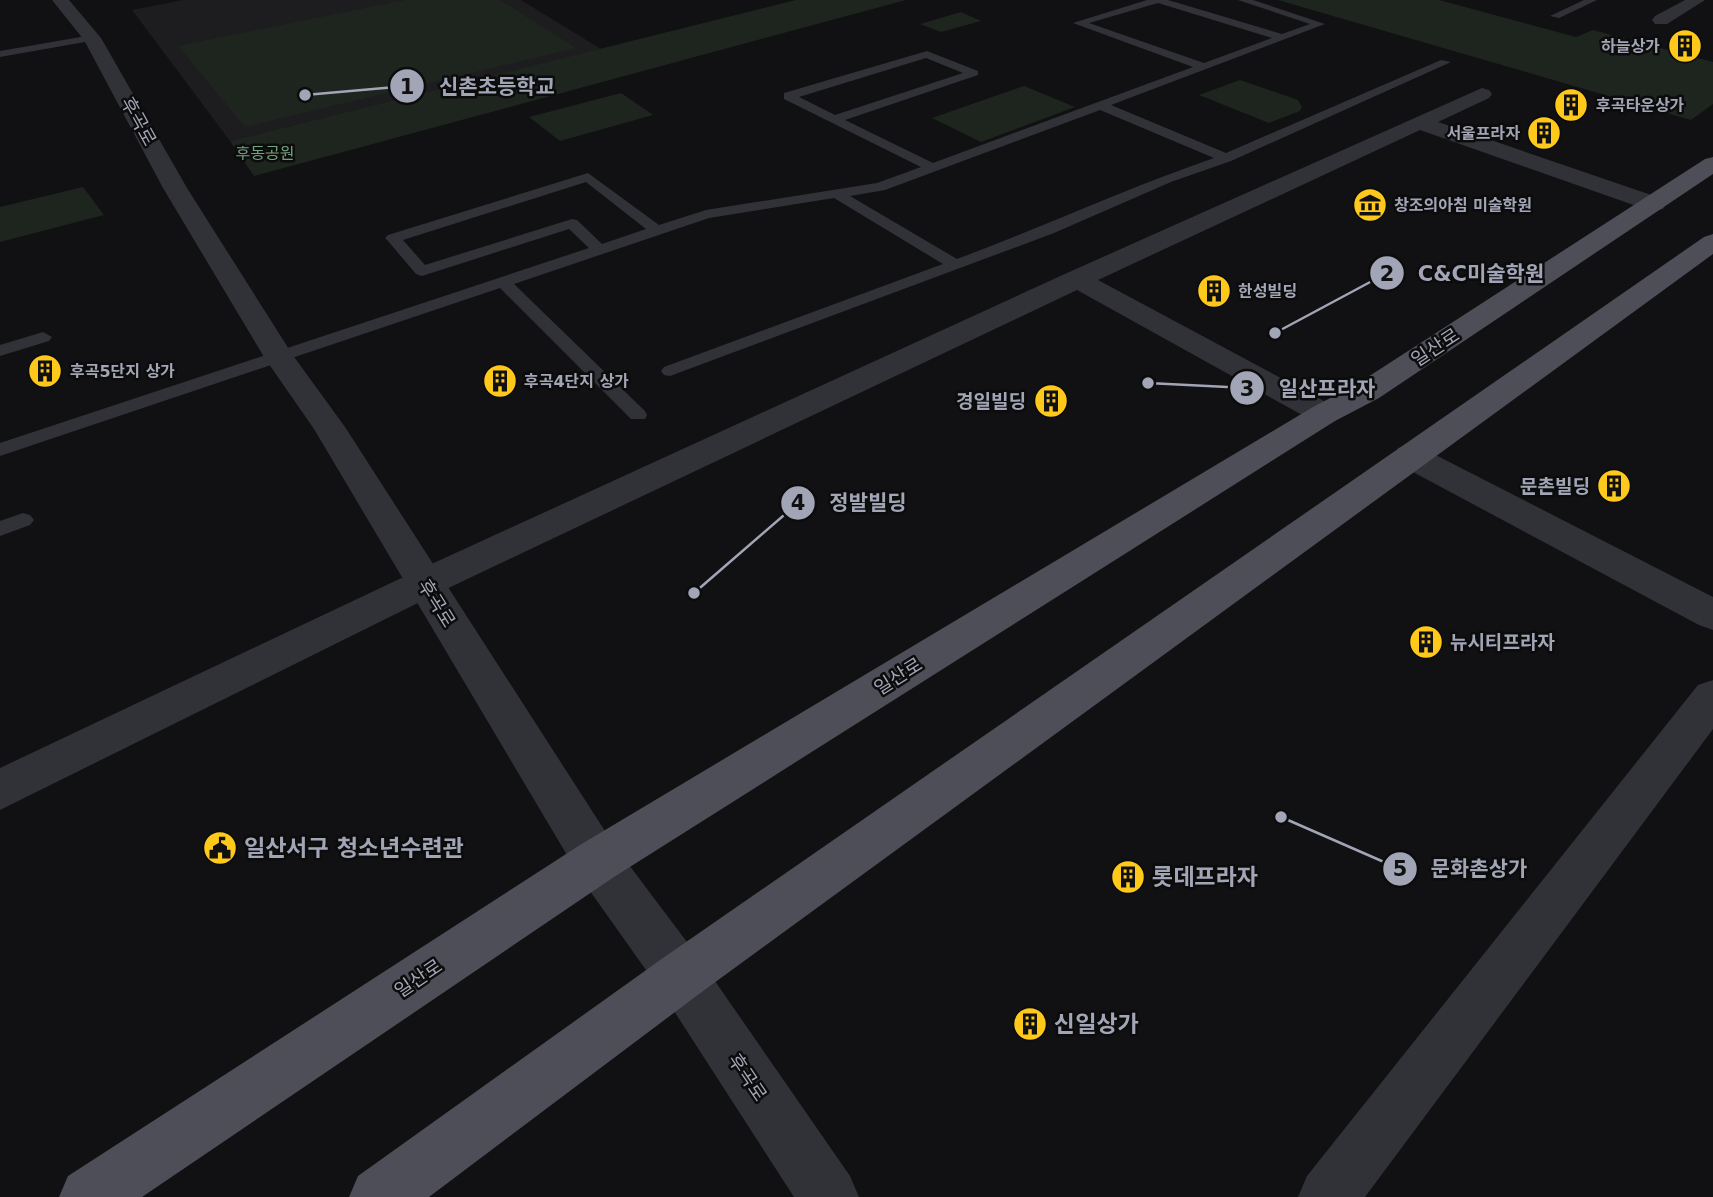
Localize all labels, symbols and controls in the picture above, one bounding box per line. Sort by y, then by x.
building icon: 하늘상가 [1666,27,1704,65]
place label: 하늘상가 [1601,37,1660,56]
callout: 신촌초등학교 [390,65,568,107]
text: 1 [400,75,414,99]
text: 신촌초등학교 [439,75,555,99]
building icon: 후곡타운상가 [1552,86,1590,124]
street label: 후곡로 [117,93,161,149]
place label: 후곡타운상가 [1596,96,1685,115]
building icon: 서울프라자 [1525,114,1563,152]
place label: 서울프라자 [1446,124,1520,143]
park label: 후동공원 [236,144,294,163]
museum icon: 창조의아침 미술학원 [1351,186,1389,224]
place label: 창조의아침 미술학원 [1394,196,1532,215]
callout: C&C미술학원 [1369,252,1558,294]
text: 2 [1380,262,1394,286]
text: C&C미술학원 [1418,262,1544,286]
building icon: 한성빌딩 [1195,272,1233,310]
place label: 한성빌딩 [1238,282,1297,301]
street label: 일산로 [1407,323,1463,371]
building icon: 후곡5단지 상가 [26,352,64,390]
place label: 후곡5단지 상가 [70,362,175,381]
building icon: 후곡4단지 상가 [481,362,519,400]
callout: 일산프라자 [1230,367,1389,409]
place label: 후곡4단지 상가 [524,372,629,391]
text: 3 [1240,377,1254,401]
text: 일산프라자 [1279,377,1375,401]
building icon: 경일빌딩 [1032,382,1070,420]
place label: 경일빌딩 [956,390,1026,412]
building icon: 문촌빌딩 [1595,467,1633,505]
place label: 문촌빌딩 [1520,475,1590,497]
callout: 정발빌딩 [780,482,920,524]
text: 4 [791,491,805,515]
text: 정발빌딩 [829,491,907,515]
street label: 후곡로 [414,575,460,631]
building icon: 뉴시티프라자 [1407,623,1445,661]
place label: 뉴시티프라자 [1450,631,1555,653]
street label: 일산로 [870,653,926,699]
public building icon: 일산서구 청소년수련관 [201,829,239,867]
place label: 일산서구 청소년수련관 [244,835,464,861]
callout: 문화촌상가 [1382,848,1542,890]
text: 5 [1393,857,1407,881]
text: 문화촌상가 [1431,857,1527,881]
building icon: 롯데프라자 [1109,858,1147,896]
place label: 롯데프라자 [1152,864,1258,890]
street label: 일산로 [390,954,446,1002]
building icon: 신일상가 [1011,1005,1049,1043]
place label: 신일상가 [1054,1011,1139,1037]
street label: 후곡로 [724,1049,772,1105]

